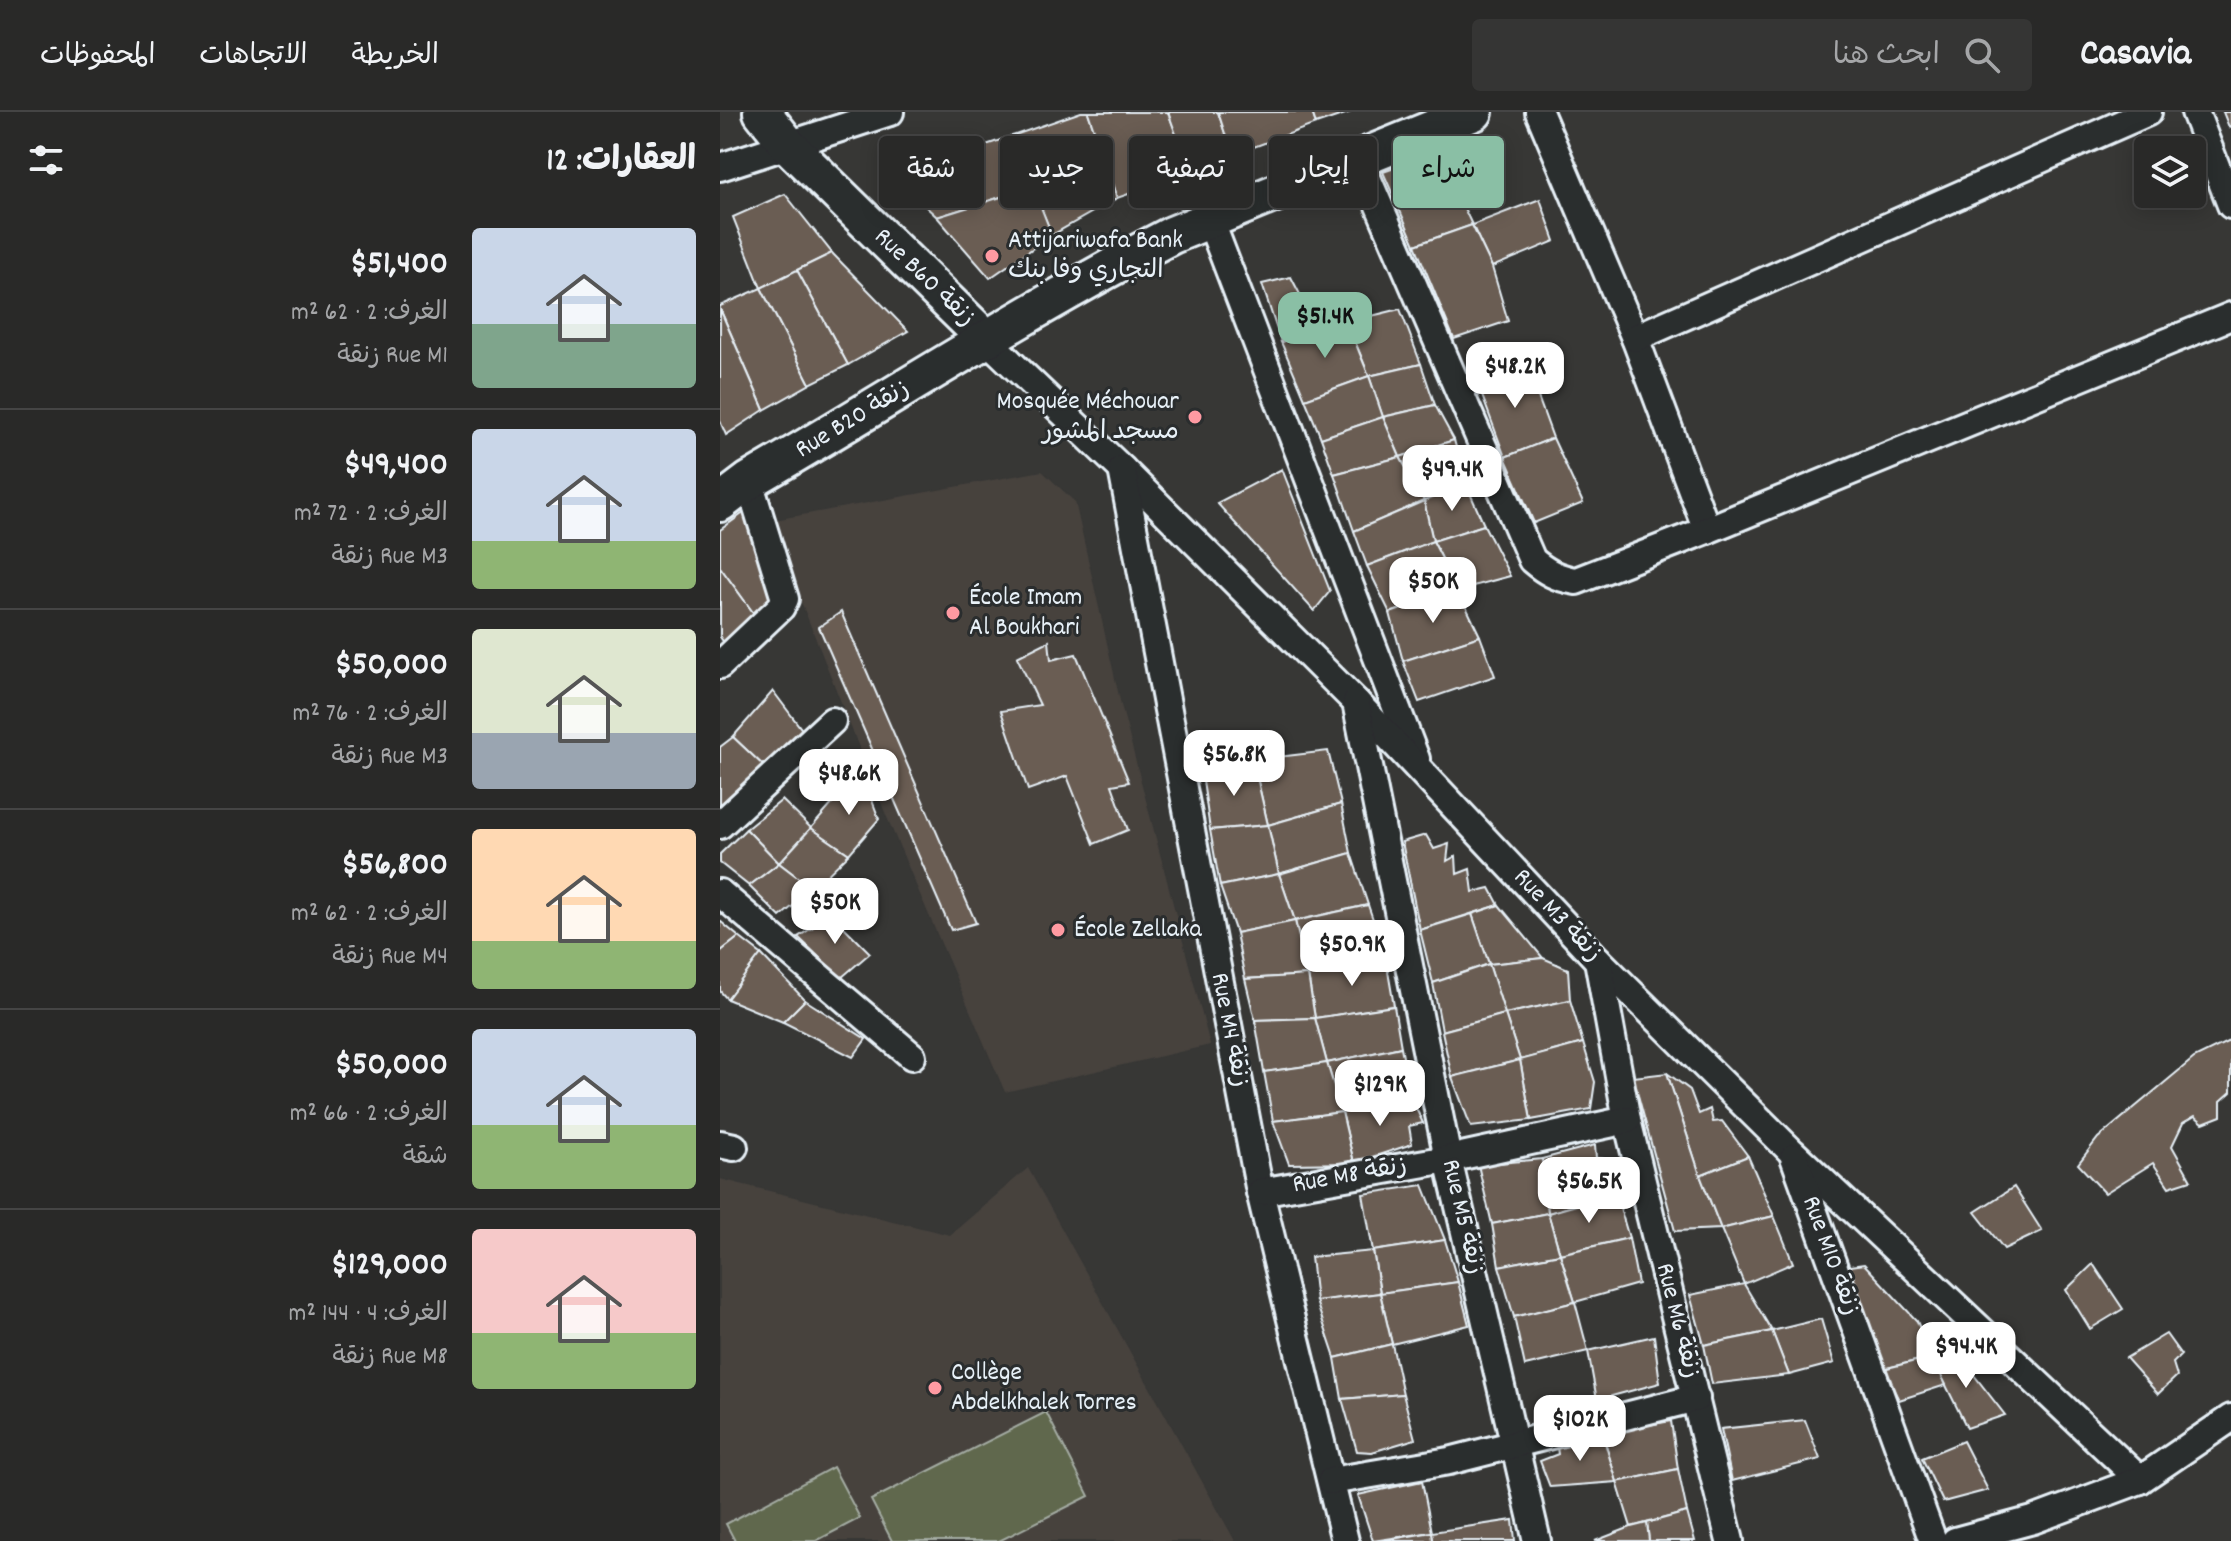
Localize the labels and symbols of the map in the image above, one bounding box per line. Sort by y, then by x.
street label: Rue B60 زنقة [865,220,983,336]
place label: Attijariwafa Bank التجاري وفا بنك [1008,223,1183,290]
marker: Attijariwafa Bank التجاري وفا بنك [983,247,1001,265]
pin: $51.4K [1260,292,1390,360]
pin: $48.2K [1450,342,1580,410]
street label: Rue B20 زنقة [789,371,917,469]
place label: Mosquée Méchouar مسجد المشور [996,384,1179,451]
marker: Mosquée Méchouar مسجد المشور [1186,408,1204,426]
pin: $49.4K [1387,445,1517,513]
pin: $50K [1386,557,1480,625]
place label: École Imam Al Boukhari [969,580,1082,647]
marker: École Imam Al Boukhari [944,604,962,622]
pin: $56.8K [1169,730,1299,798]
pin: $48.6K [784,749,914,817]
street label: Rue M3 زنقة [1504,861,1610,971]
pin: $50K [788,878,882,946]
place label: École Zellaka [1074,912,1203,949]
pin: $50.9K [1287,920,1417,988]
marker: École Zellaka [1049,921,1067,939]
street label: Rue M4 زنقة [1200,970,1258,1090]
pin: $129K [1324,1060,1436,1128]
street label: Rue M8 زنقة [1290,1148,1410,1204]
street label: Rue M5 زنقة [1431,1156,1493,1278]
pin: $56.5K [1524,1157,1654,1225]
street label: Rue M10 زنقة [1791,1191,1869,1321]
street label: Rue M6 زنقة [1645,1259,1709,1383]
pin: $94.4K [1901,1322,2031,1390]
place label: Collège Abdelkhalek Torres [951,1355,1137,1422]
marker: Collège Abdelkhalek Torres [926,1379,944,1397]
pin: $102K [1524,1395,1636,1463]

